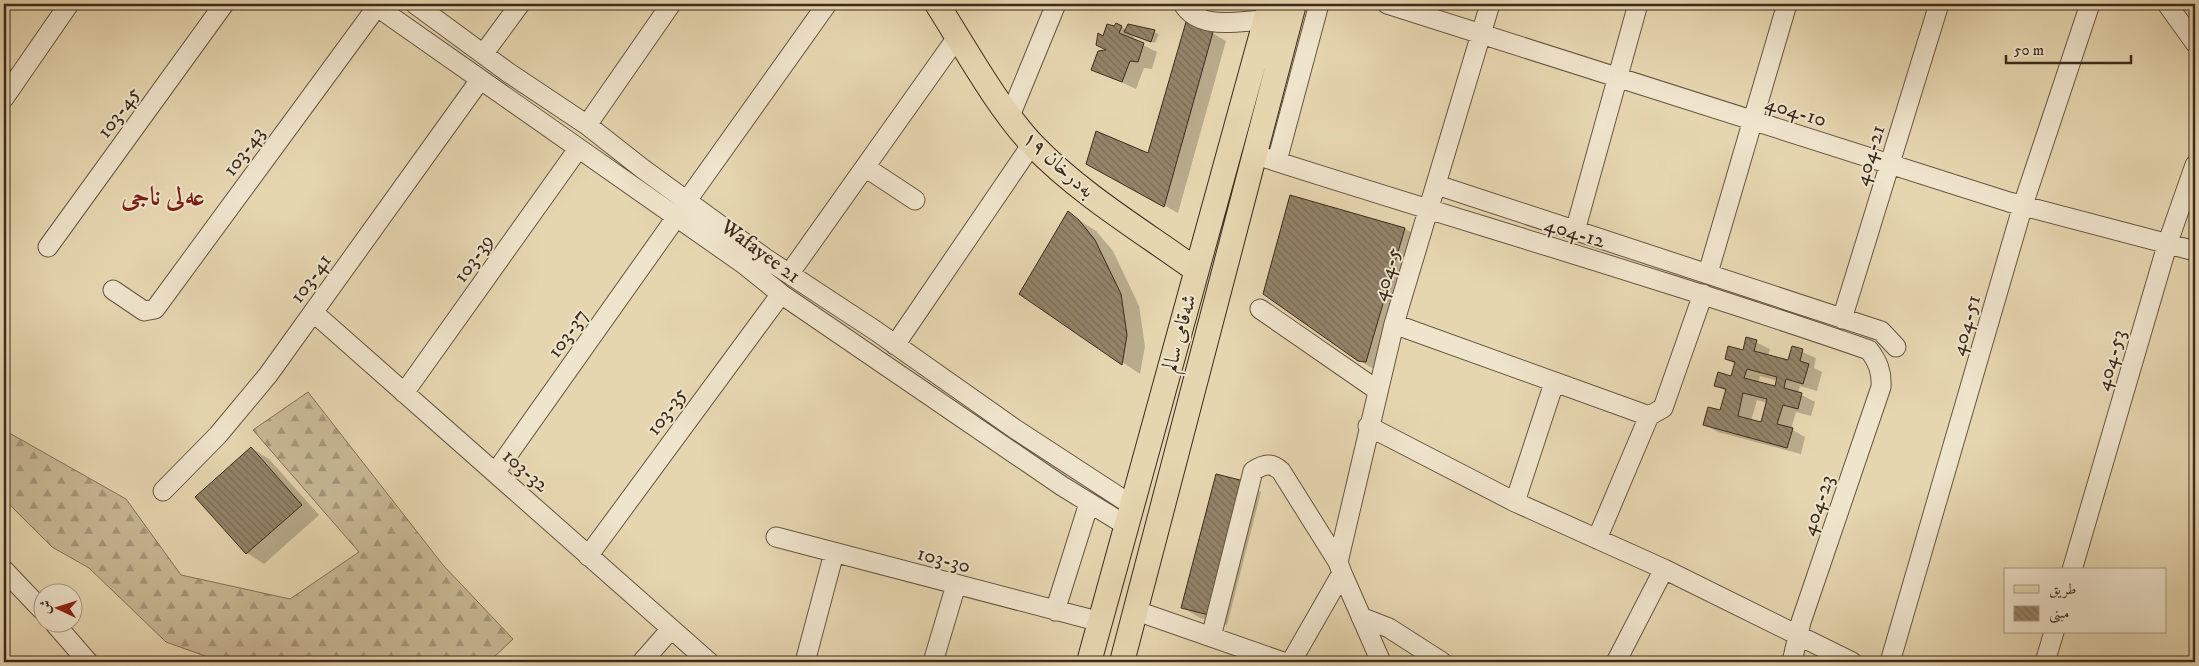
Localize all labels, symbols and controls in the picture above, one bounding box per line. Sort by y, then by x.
scale bar [2006,32,2132,64]
text: 50 m [2014,41,2044,60]
street label: 103-45 [91,82,146,144]
street label: 404-10 [1762,90,1830,134]
street label: 103-43 [217,122,271,182]
street label: 404-21 [1848,122,1891,189]
street label: بەدرخان ١٩ [1017,126,1100,204]
district label: عەلی ناجی [120,181,205,214]
street label: 404-12 [1541,211,1609,255]
street label: Wafayee 21 [715,214,805,289]
street label: 103-39 [448,229,500,288]
street label: 404-5 [1367,244,1407,304]
street label: 103-41 [284,249,338,309]
street label: شەقامی سالم [1157,291,1207,376]
street label: 404-51 [1945,292,1987,359]
street label: 103-37 [542,304,594,363]
street label: 404-53 [2090,327,2132,394]
street label: 103-35 [641,382,693,441]
street label: 103-32 [497,443,555,499]
street label: 404-23 [1796,472,1840,539]
street label: 103-30 [914,540,973,580]
legend [2004,568,2166,634]
text: طريق [2049,580,2076,599]
north arrow [32,584,82,634]
text: ش [37,599,55,615]
text: مبنى [2049,604,2069,624]

